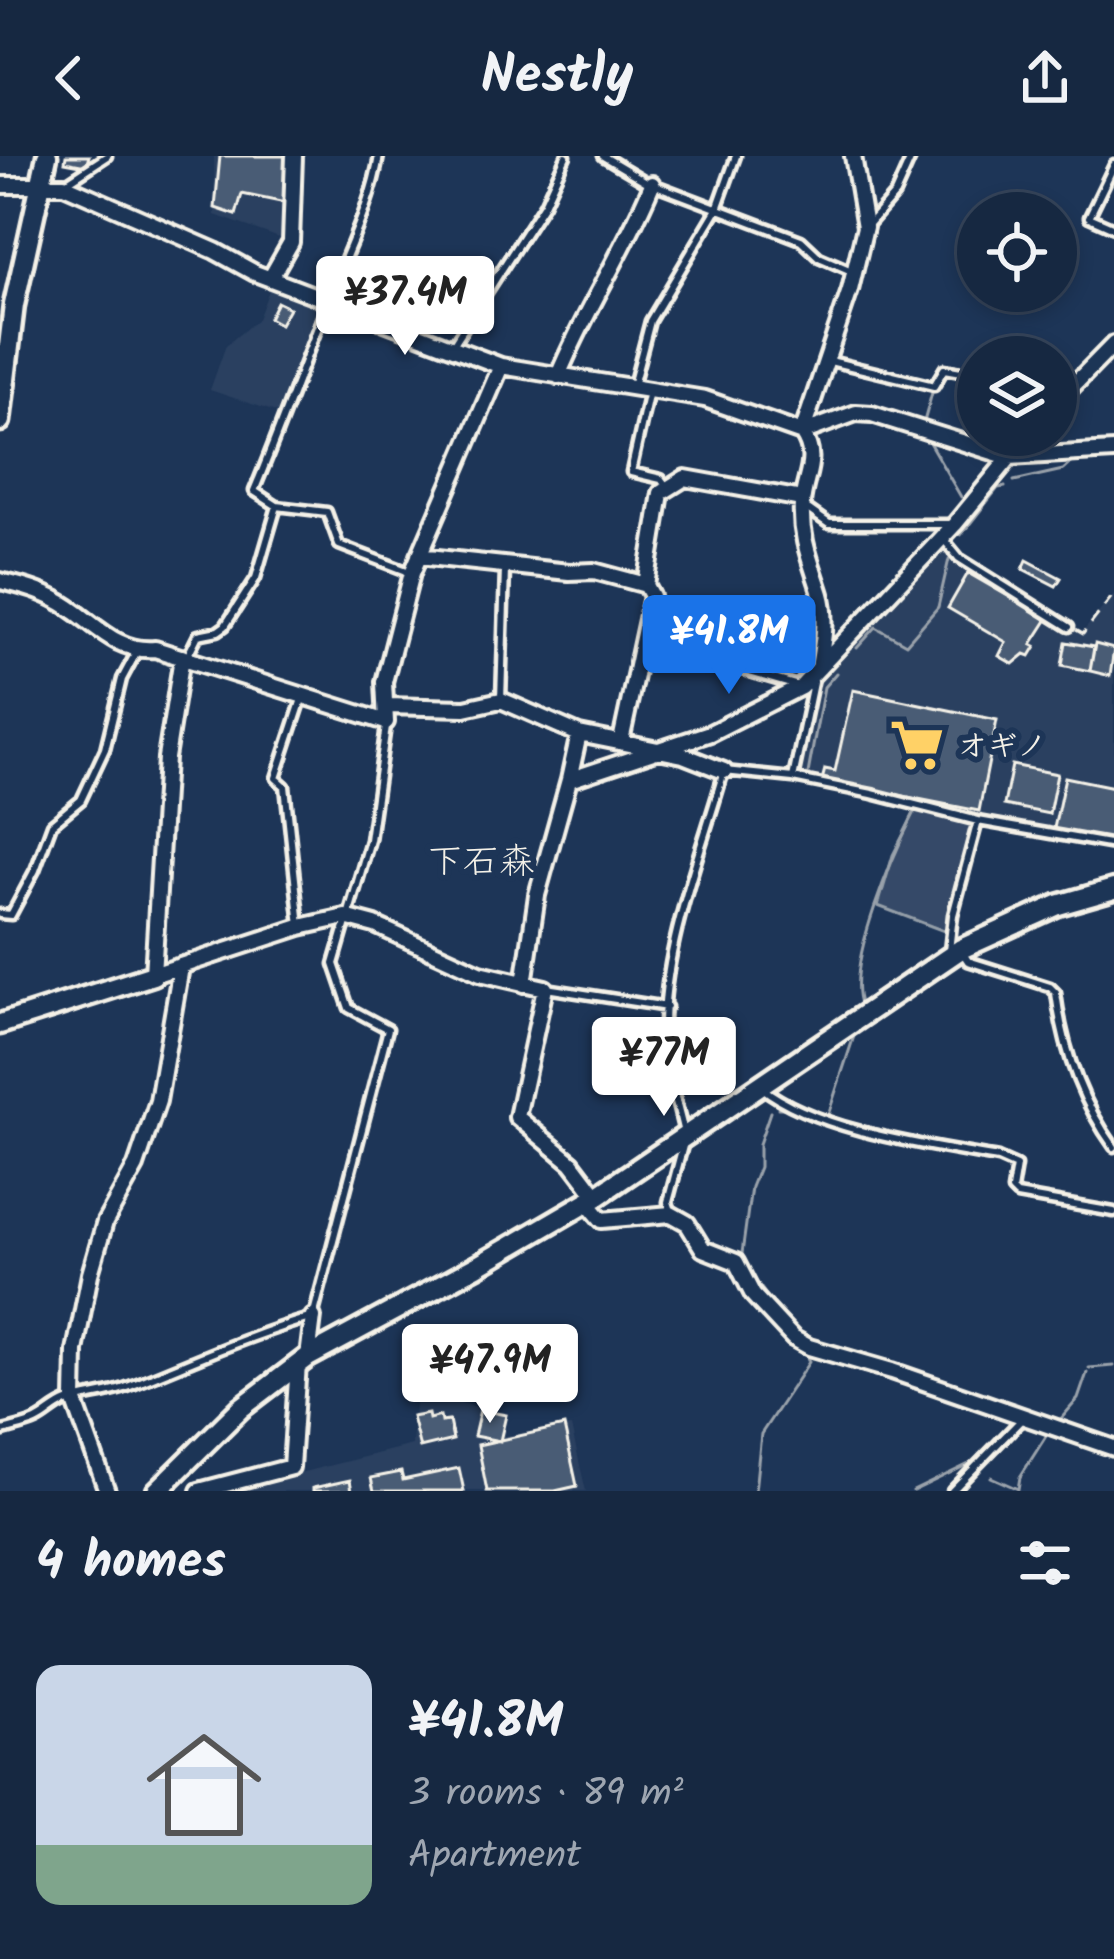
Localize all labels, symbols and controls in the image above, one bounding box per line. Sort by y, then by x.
text: Nestly [481,35,633,121]
icon: back [36,45,102,111]
icon: share [1012,45,1078,111]
map controls [957,192,1077,456]
button: locate [957,192,1077,312]
pin: ¥37.4M [307,256,503,358]
text: ¥37.4M [343,264,467,326]
button: layers [957,336,1077,456]
pin: ¥41.8M [631,595,827,697]
text: ¥41.8M [670,603,788,665]
supermarket icon: オギノ [888,716,946,774]
place label: オギノ [957,723,1046,771]
district label: 下石森 [427,835,535,892]
pin: ¥77M [593,1017,735,1119]
text: ¥77M [619,1025,709,1087]
pin: ¥47.9M [392,1324,588,1426]
text: ¥47.9M [429,1332,551,1394]
text: 4 homes [36,1523,226,1604]
icon: filters [1012,1530,1078,1596]
text: ¥41.8M [408,1683,563,1764]
icon: home [132,1713,276,1857]
text: 3 rooms · 89 m² [408,1764,684,1826]
text: Apartment [408,1826,581,1888]

